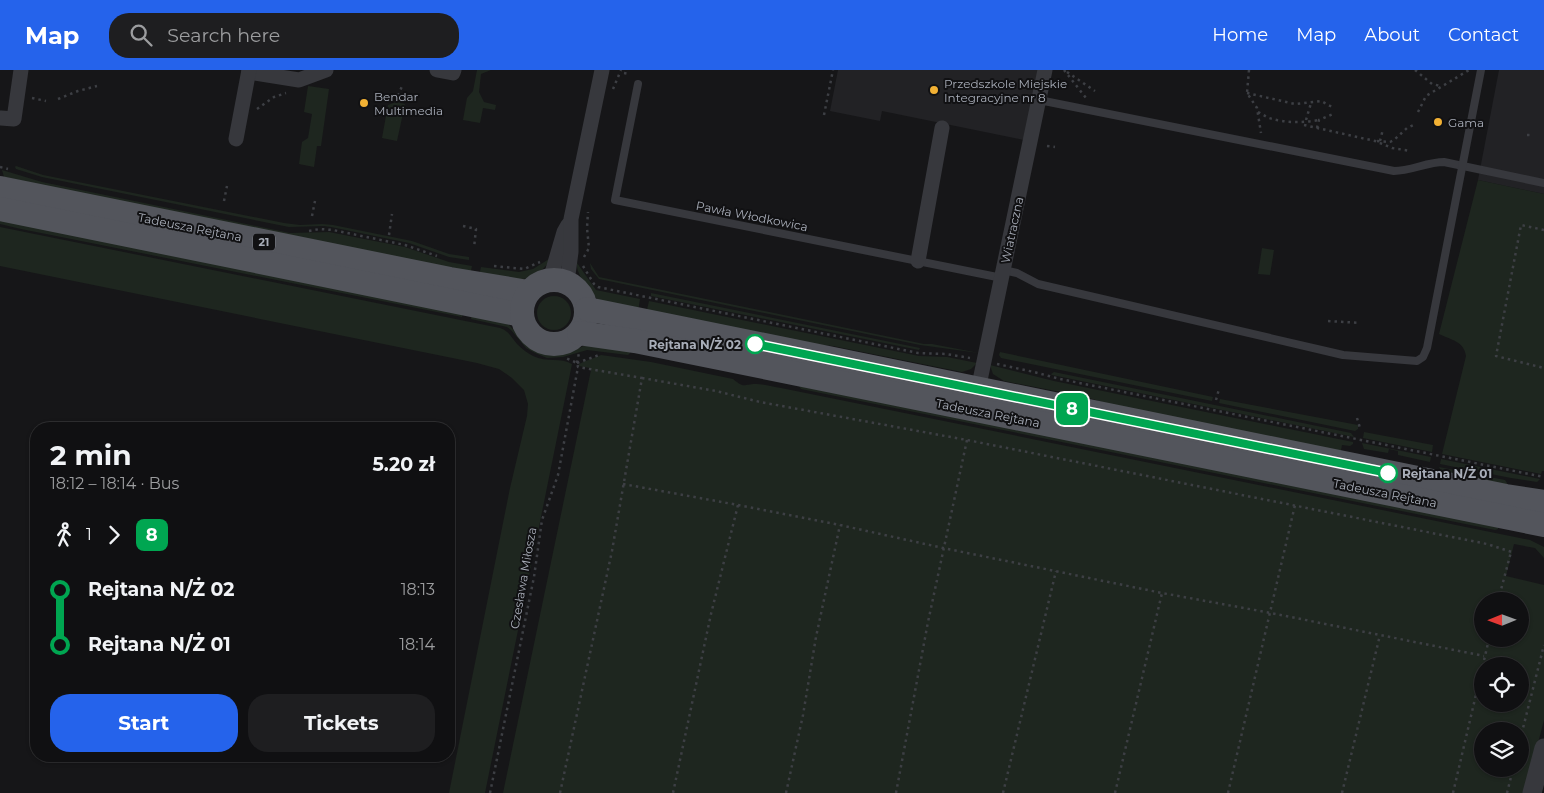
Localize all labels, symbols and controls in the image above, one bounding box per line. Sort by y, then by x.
search box [109,13,459,58]
text: Map [25,21,79,50]
icon: search [127,21,155,49]
text: Search here [167,24,280,47]
text: Home [1212,24,1268,46]
text: Map [1296,24,1336,46]
text: About [1364,24,1420,46]
text: Contact [1448,24,1519,46]
place label: Przedszkole Miejskie Integracyjne nr 8 [944,76,1067,105]
marker: Przedszkole Miejskie Integracyjne nr 8 [928,84,940,96]
place label: Bendar Multimedia [374,89,443,118]
marker: Bendar Multimedia [358,97,370,109]
place label: Gama [1448,115,1484,130]
marker: Gama [1432,116,1444,128]
street label: Wiatraczna [998,195,1026,265]
street label: Pawła Włodkowica [695,198,809,234]
street label: Tadeusza Rejtana [137,210,243,244]
road number: 21 [253,233,275,250]
marker: Rejtana N/Ż 02 [745,334,765,354]
place label: Rejtana N/Ż 02 [648,337,741,352]
line badge: 8 [1056,393,1088,425]
street label: Tadeusza Rejtana [935,396,1041,430]
text: 8 [1066,398,1078,420]
text: 2 min [50,438,132,472]
text: 5.20 zł [373,453,435,476]
marker: Rejtana N/Ż 01 [1378,463,1398,483]
place label: Rejtana N/Ż 01 [1402,466,1492,481]
text: 18:12 – 18:14 · Bus [50,474,179,493]
street label: Tadeusza Rejtana [1332,476,1438,510]
icon: walk [50,521,78,549]
icon: forward [100,521,128,549]
text: 8 [146,524,158,546]
text: 1 [86,525,92,544]
street label: Czesława Miłosza [507,526,539,630]
text: Rejtana N/Ż 02 [88,578,235,601]
text: 18:13 [401,580,435,599]
north arrow [1474,592,1529,648]
map controls [1474,592,1529,777]
text: Rejtana N/Ż 01 [88,633,231,656]
text: 18:14 [399,635,435,654]
button: locate [1474,657,1529,712]
button: Start [50,694,238,752]
button: Tickets [248,694,435,752]
button: layers [1474,722,1529,777]

